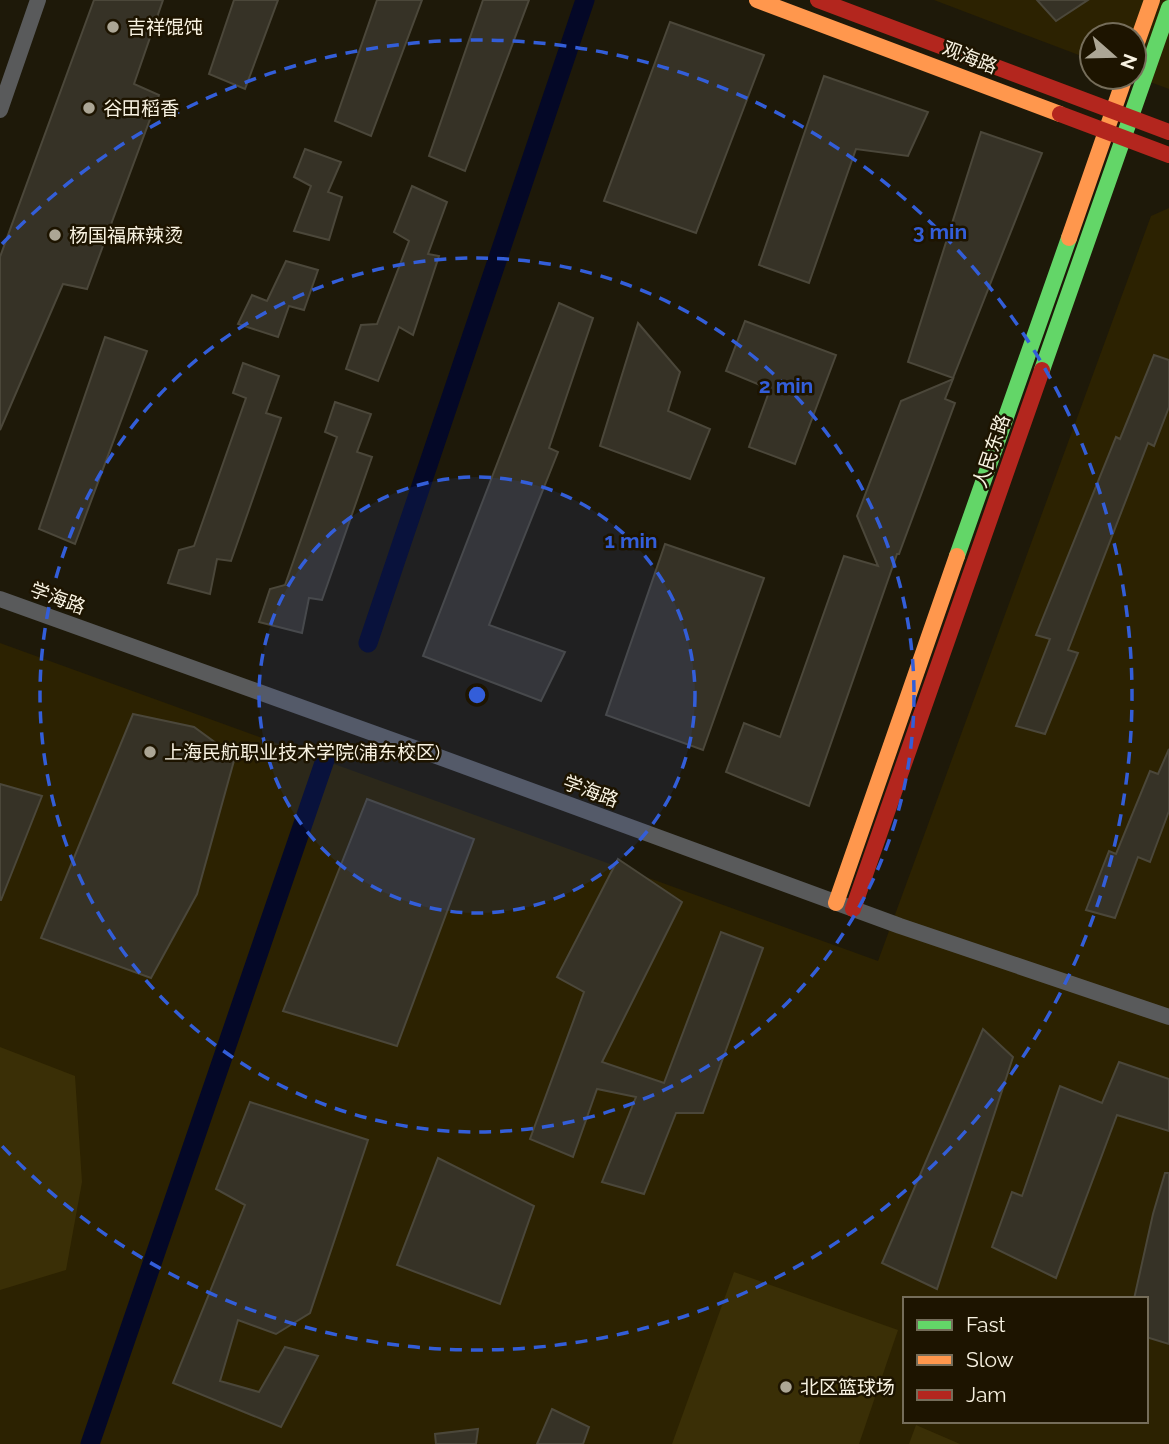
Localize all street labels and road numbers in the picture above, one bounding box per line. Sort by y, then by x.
street label: 观海路 [939,37,1001,77]
street label: 人民东路 [968,411,1014,491]
street label: 学海路 [27,578,89,618]
street label: 学海路 [560,771,622,811]

